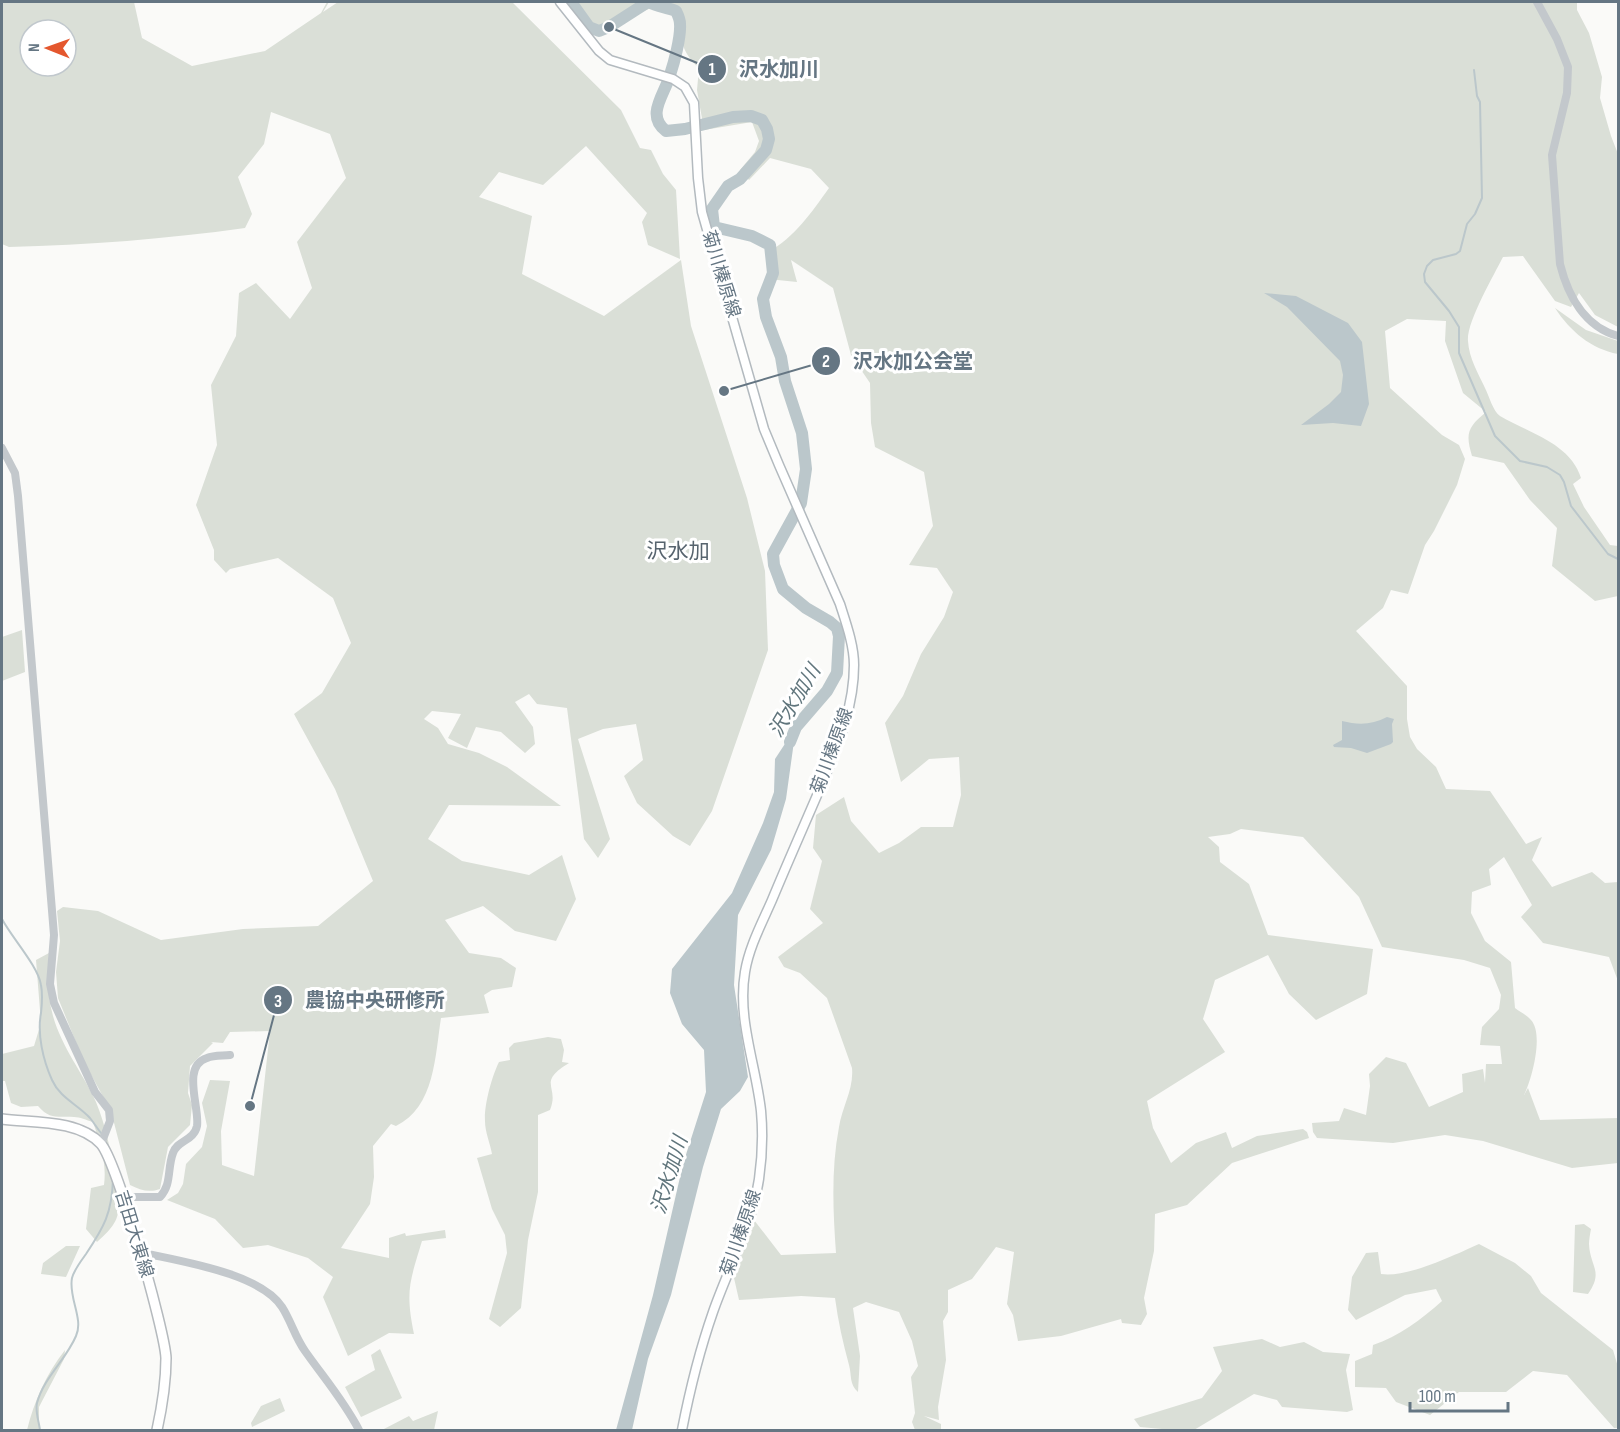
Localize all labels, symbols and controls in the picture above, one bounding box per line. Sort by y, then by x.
north arrow [18,18,78,78]
text: N [25,43,44,52]
callout: 沢水加川 [697,50,831,88]
text: 沢水加川 [739,58,819,82]
text: 1 [708,59,716,80]
street label: 菊川榛原線 [698,228,744,320]
callout: 沢水加公会堂 [811,342,985,380]
text: 沢水加公会堂 [853,350,973,374]
text: 2 [822,351,830,372]
district label: 沢水加 [647,539,710,564]
water label: 沢水加川 [764,659,827,741]
street label: 菊川榛原線 [807,705,857,797]
callout: 農協中央研修所 [263,981,457,1019]
text: 農協中央研修所 [305,989,445,1013]
text: 3 [274,991,282,1012]
water label: 沢水加川 [647,1131,694,1217]
street label: 菊川榛原線 [716,1187,766,1279]
street label: 吉田大東線 [111,1188,157,1280]
scale bar [1410,1375,1508,1413]
text: 100 m [1419,1386,1456,1407]

